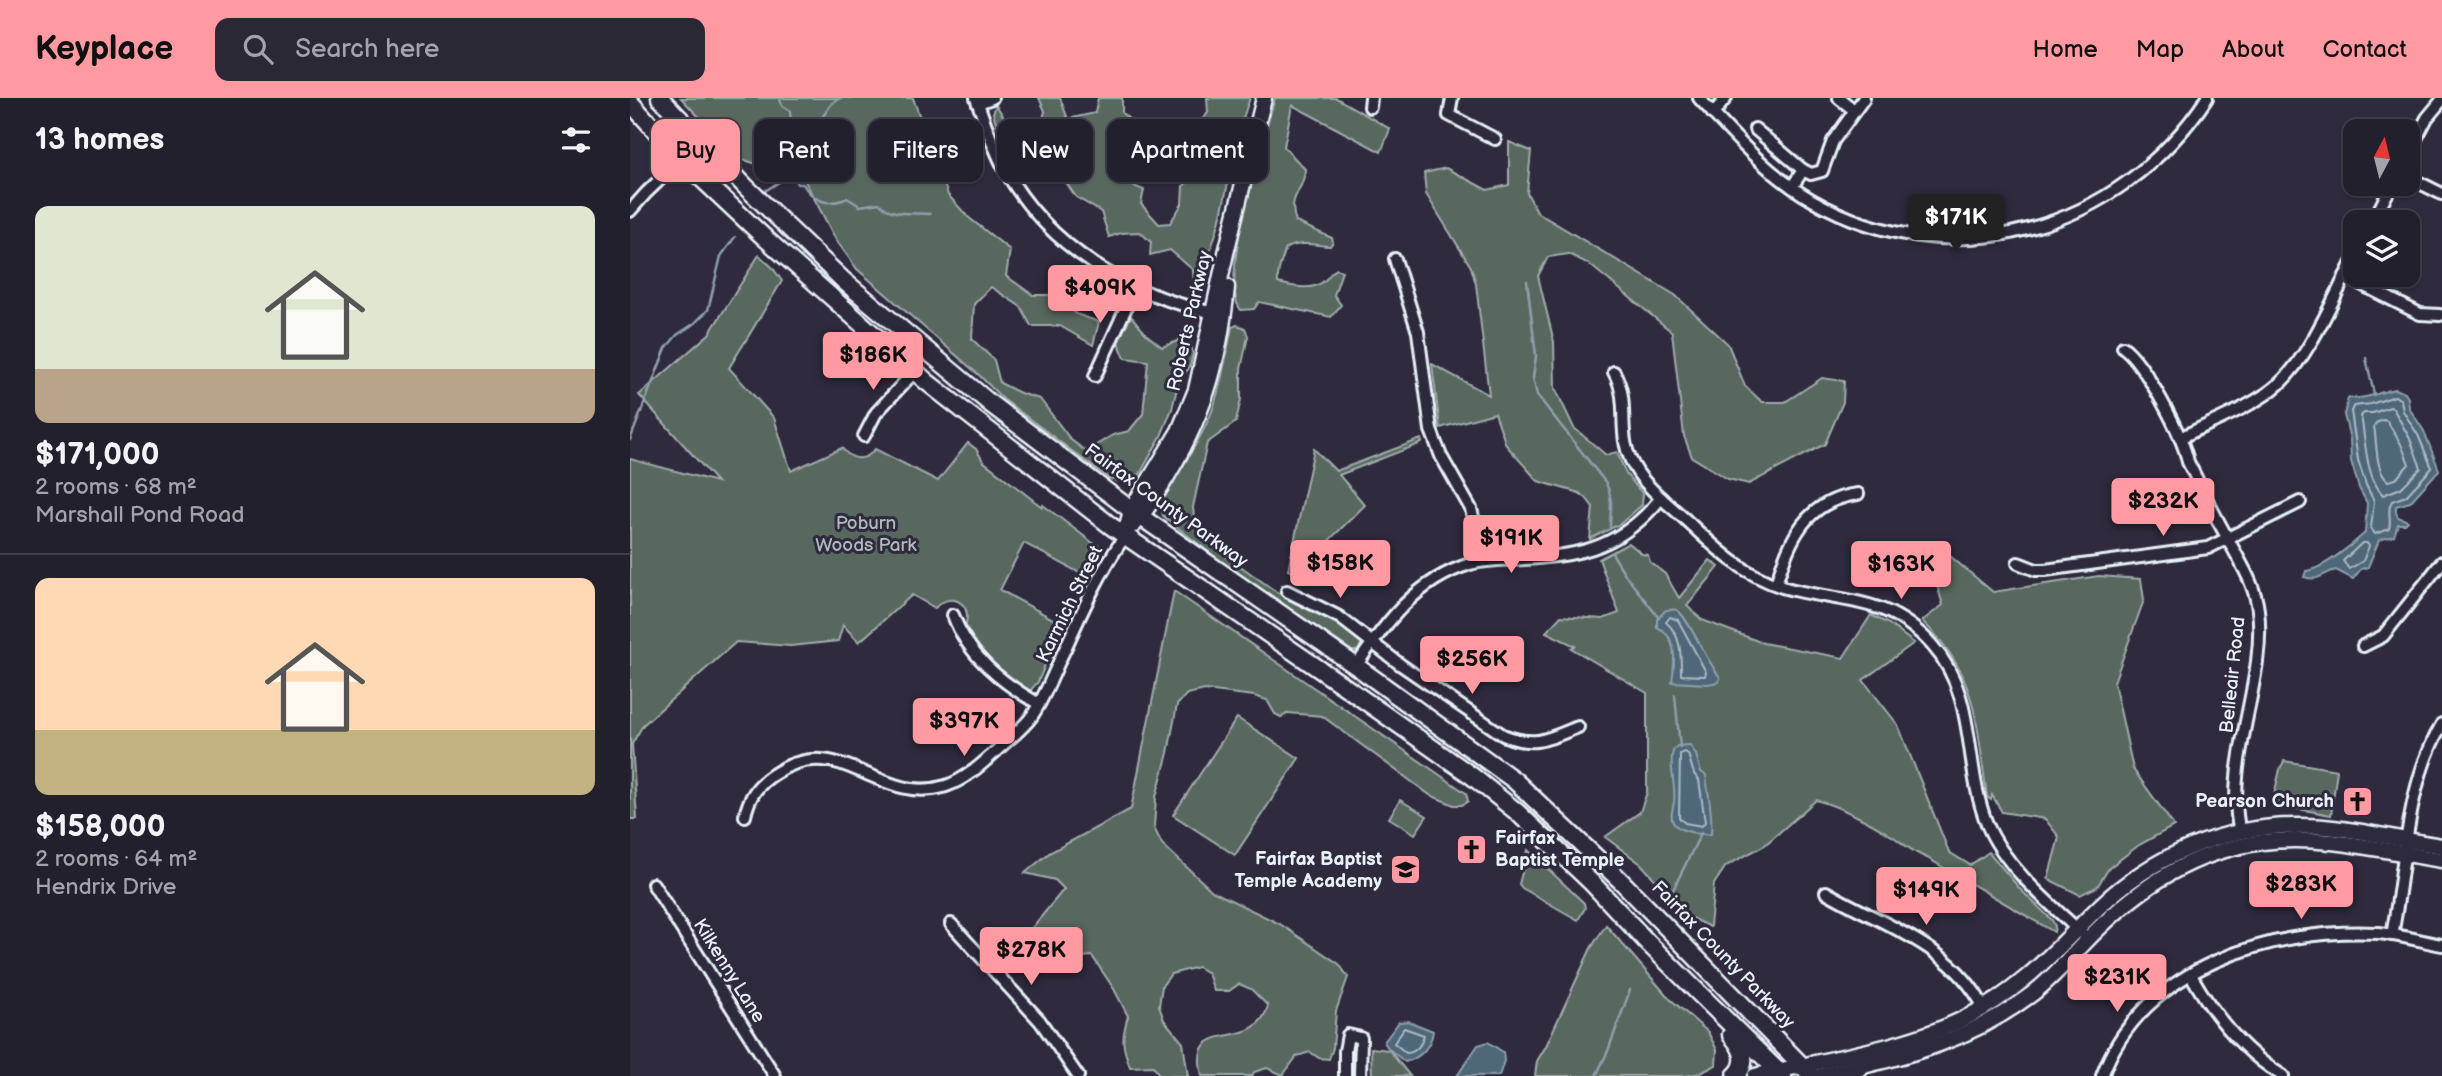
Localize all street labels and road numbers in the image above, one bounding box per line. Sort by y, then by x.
street label: Roberts Parkway [1163,248,1217,394]
street label: Fairfax County Parkway [1080,439,1253,573]
street label: Karmich Street [1032,542,1108,666]
street label: Belleair Road [2215,616,2251,734]
street label: Fairfax County Parkway [1646,876,1800,1034]
street label: Kilkenny Lane [688,915,770,1027]

